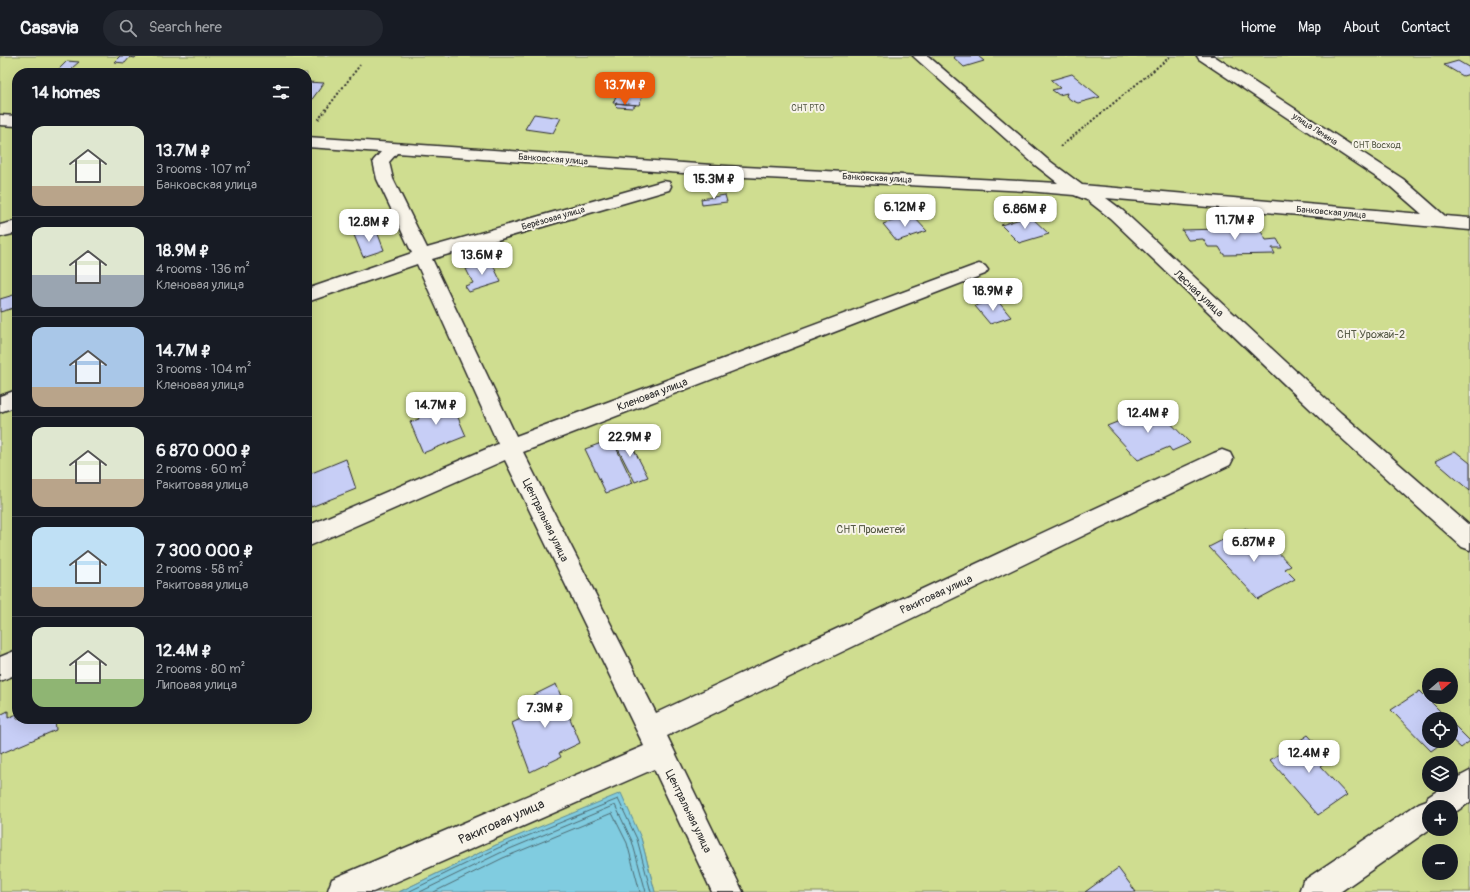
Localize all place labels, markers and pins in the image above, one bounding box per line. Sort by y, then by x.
pin: 13.7M ₽ [588,72,662,106]
pin: 15.3M ₽ [677,166,751,200]
pin: 6.12M ₽ [868,194,942,228]
pin: 6.86M ₽ [988,196,1062,230]
pin: 11.7M ₽ [1198,207,1272,241]
pin: 12.8M ₽ [332,209,406,243]
pin: 13.6M ₽ [445,242,519,276]
pin: 18.9M ₽ [956,278,1030,312]
pin: 14.7M ₽ [399,392,473,426]
pin: 12.4M ₽ [1111,400,1185,434]
pin: 22.9M ₽ [593,424,667,458]
pin: 6.87M ₽ [1217,529,1291,563]
pin: 7.3M ₽ [512,695,578,729]
pin: 12.4M ₽ [1272,740,1346,774]

